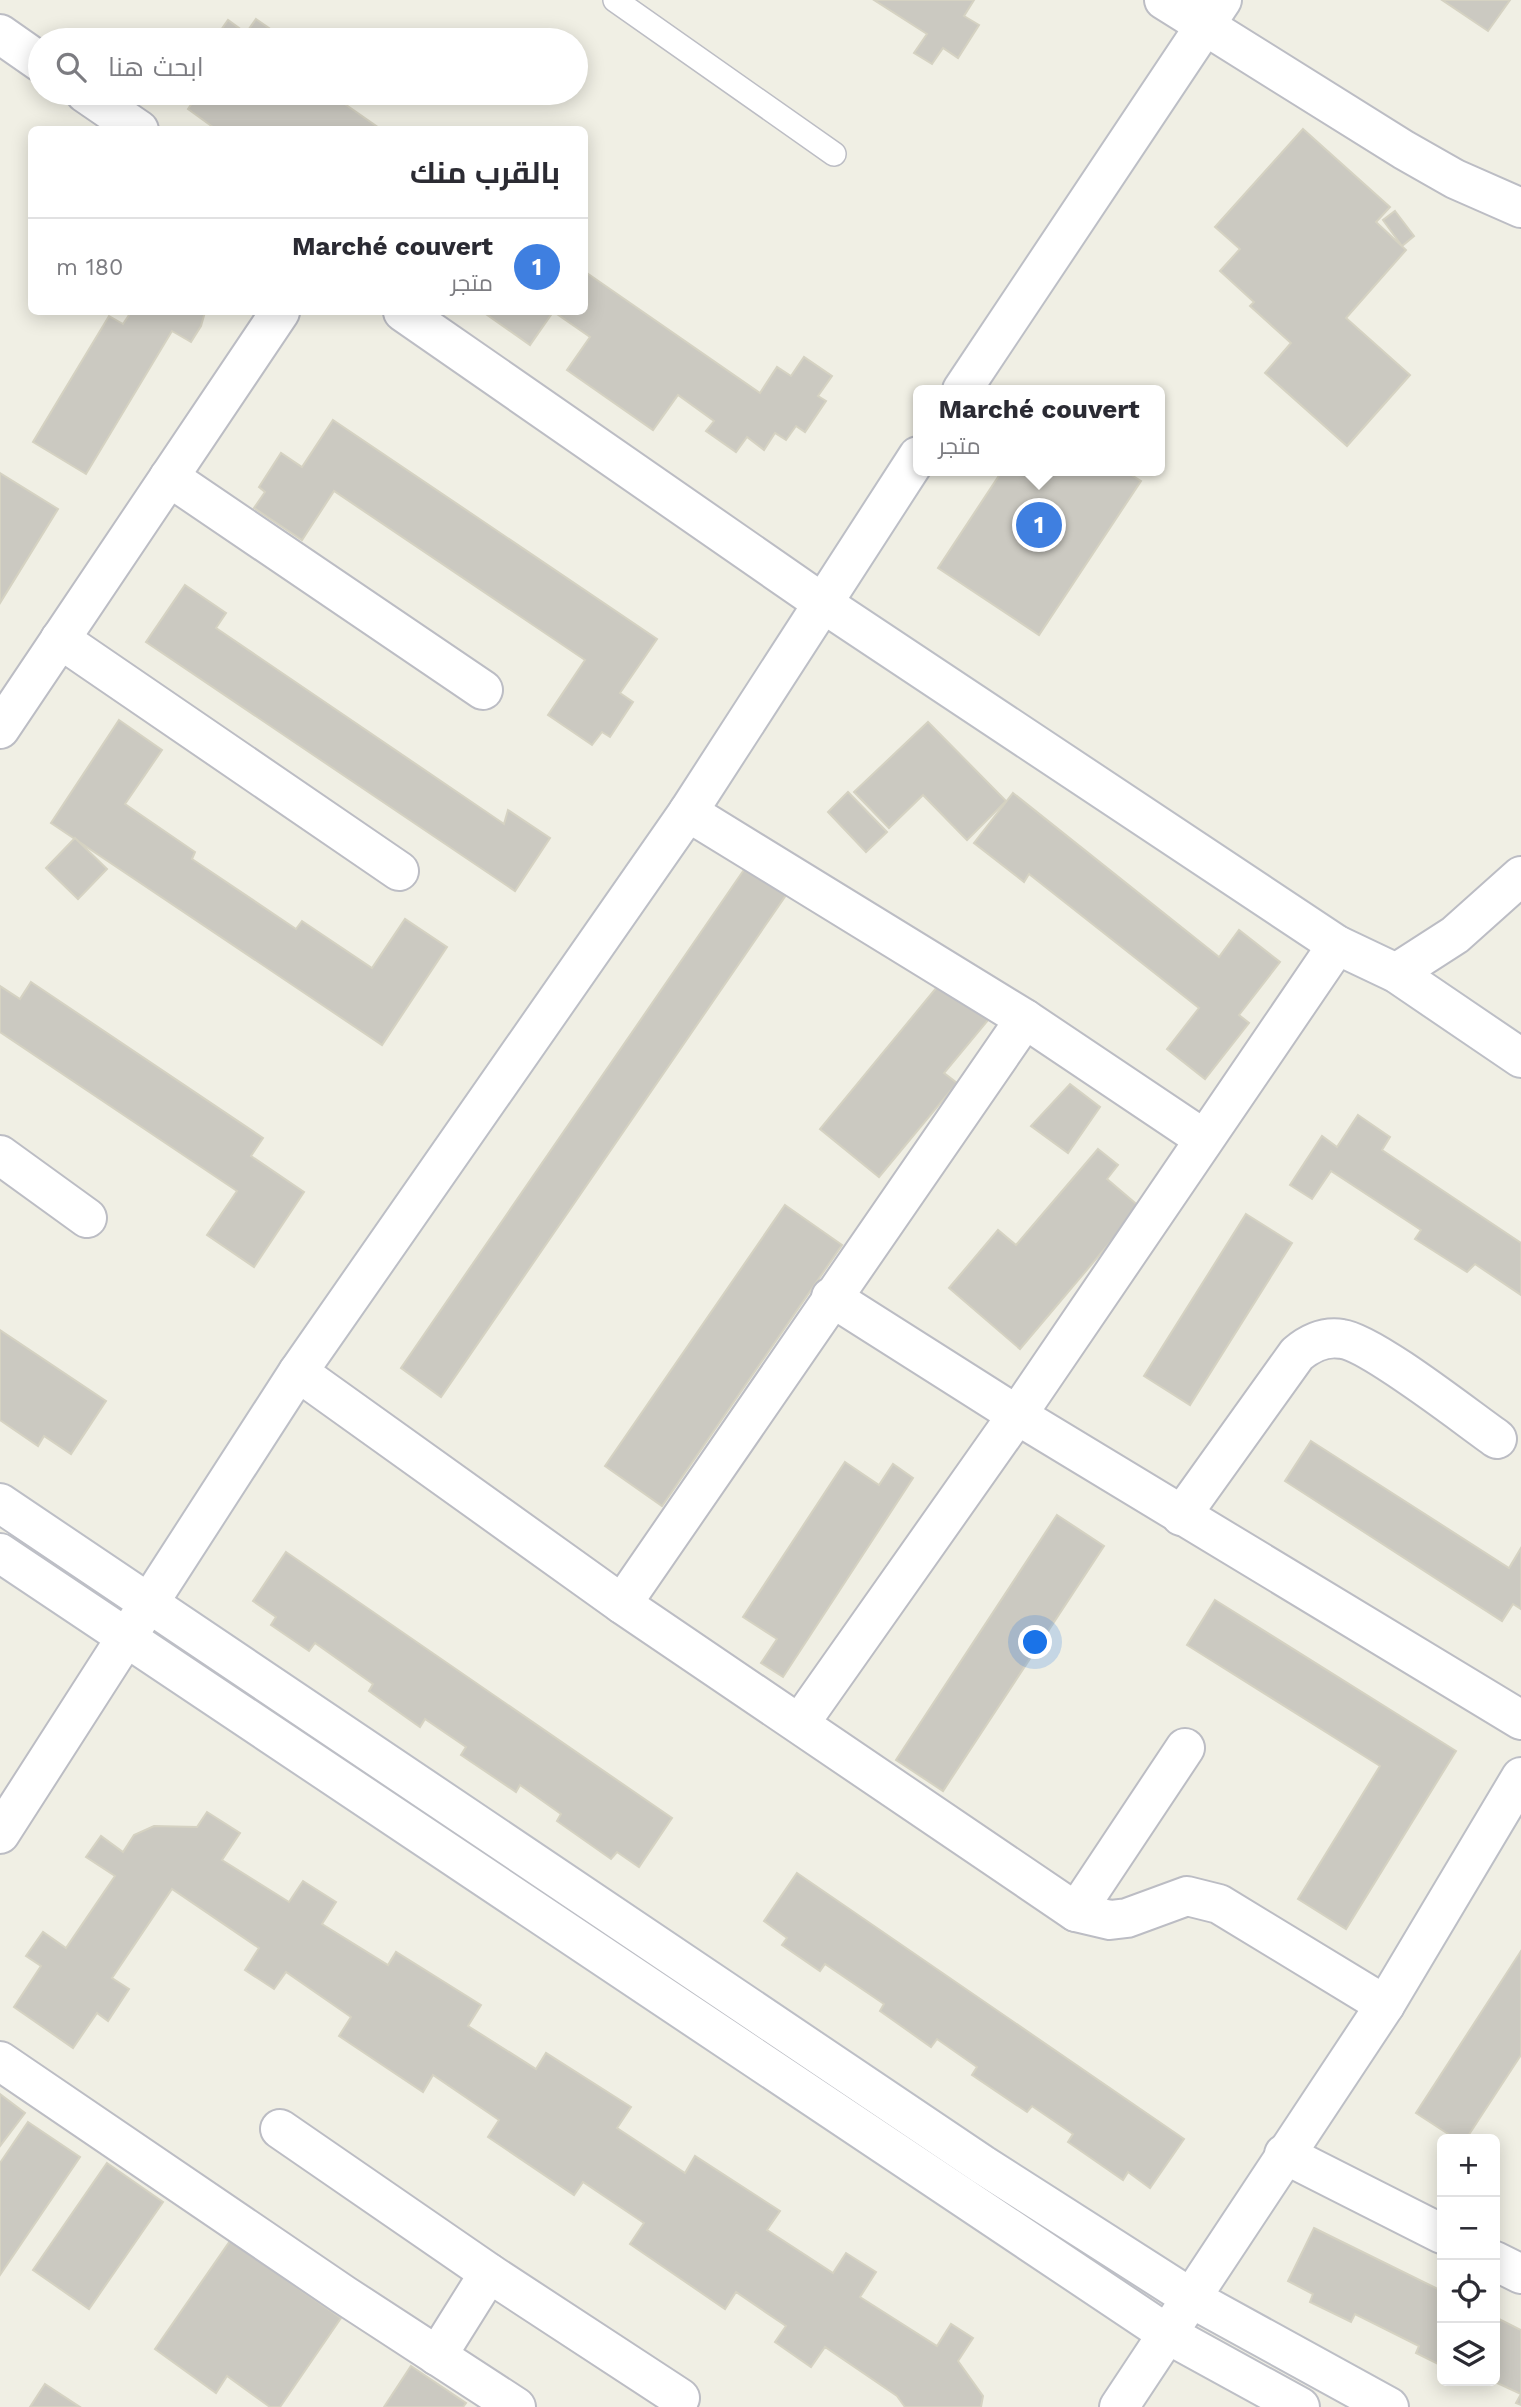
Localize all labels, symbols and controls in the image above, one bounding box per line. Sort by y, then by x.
search box [28,28,588,105]
icon: search [52,48,90,86]
text: ابحث هنا [108,52,204,82]
text: بالقرب منك [410,155,560,190]
text: Marché couvert [292,231,493,261]
text: 180 m [56,254,123,281]
text: 1 [532,254,542,281]
text: متجر [451,270,493,297]
popup [913,385,1165,476]
text: Marché couvert [938,394,1140,424]
text: متجر [938,433,981,460]
pin: 1 [1016,499,1062,551]
your location [1018,1625,1052,1659]
map controls [1437,2134,1500,2386]
button: + [1437,2134,1500,2197]
button: − [1437,2197,1500,2260]
button: locate [1437,2260,1500,2323]
button: layers [1437,2323,1500,2386]

